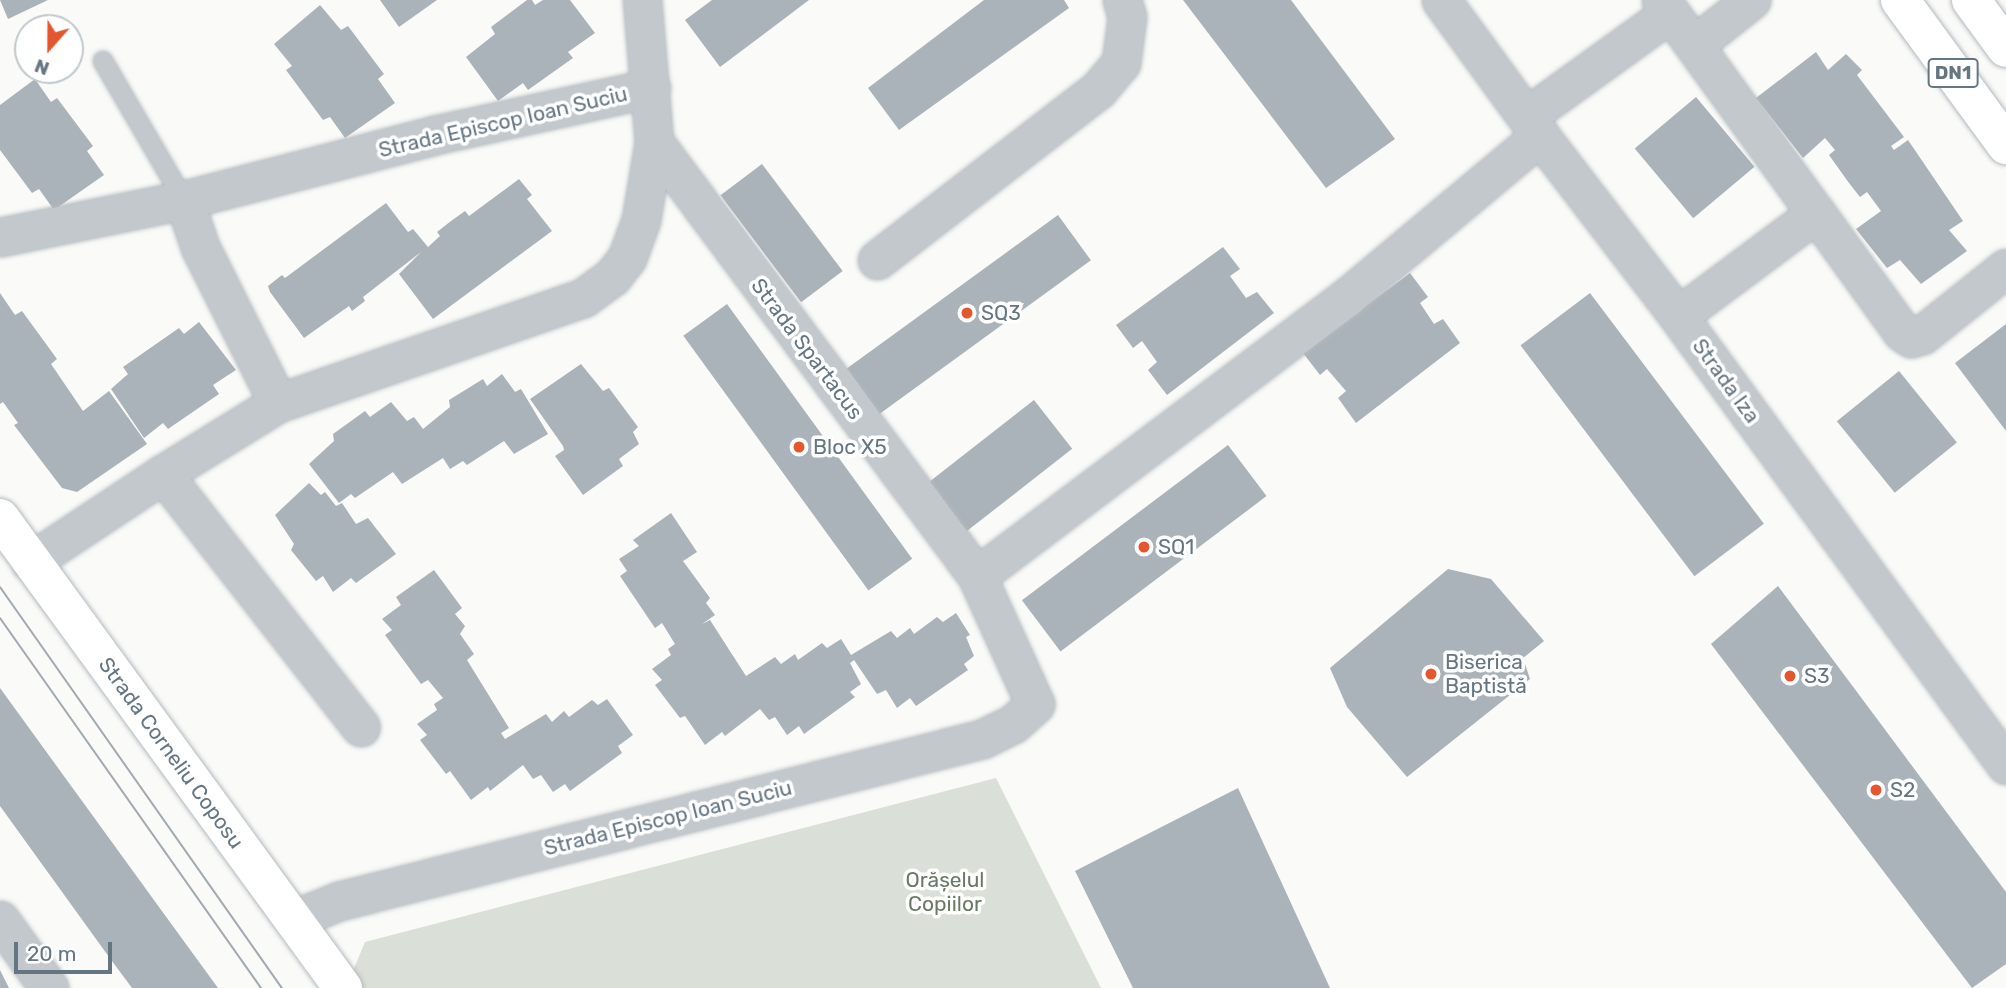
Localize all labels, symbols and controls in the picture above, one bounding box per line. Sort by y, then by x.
north arrow [14,14,84,84]
text: N [32,54,53,80]
road number: DN1 [1927,58,1979,88]
street label: Strada Episcop Ioan Suciu [376,81,630,163]
street label: Strada Spartacus [746,274,868,424]
place label: SQ3 [981,300,1021,326]
marker: SQ3 [959,305,975,321]
street label: Strada Iza [1687,334,1765,428]
place label: Bloc X5 [813,434,887,460]
marker: Bloc X5 [791,439,807,455]
place label: SQ1 [1158,534,1194,560]
marker: SQ1 [1136,539,1152,555]
place label: Biserica Baptistă [1445,649,1527,699]
street label: Strada Corneliu Coposu [93,652,249,854]
place label: S3 [1804,663,1830,689]
marker: Biserica Baptistă [1423,666,1439,682]
marker: S3 [1782,668,1798,684]
street label: Strada Episcop Ioan Suciu [541,775,795,861]
place label: S2 [1890,777,1915,803]
marker: S2 [1868,782,1884,798]
park label: Orășelul Copiilor [906,867,984,917]
scale bar [18,928,116,972]
text: 20 m [27,941,76,966]

